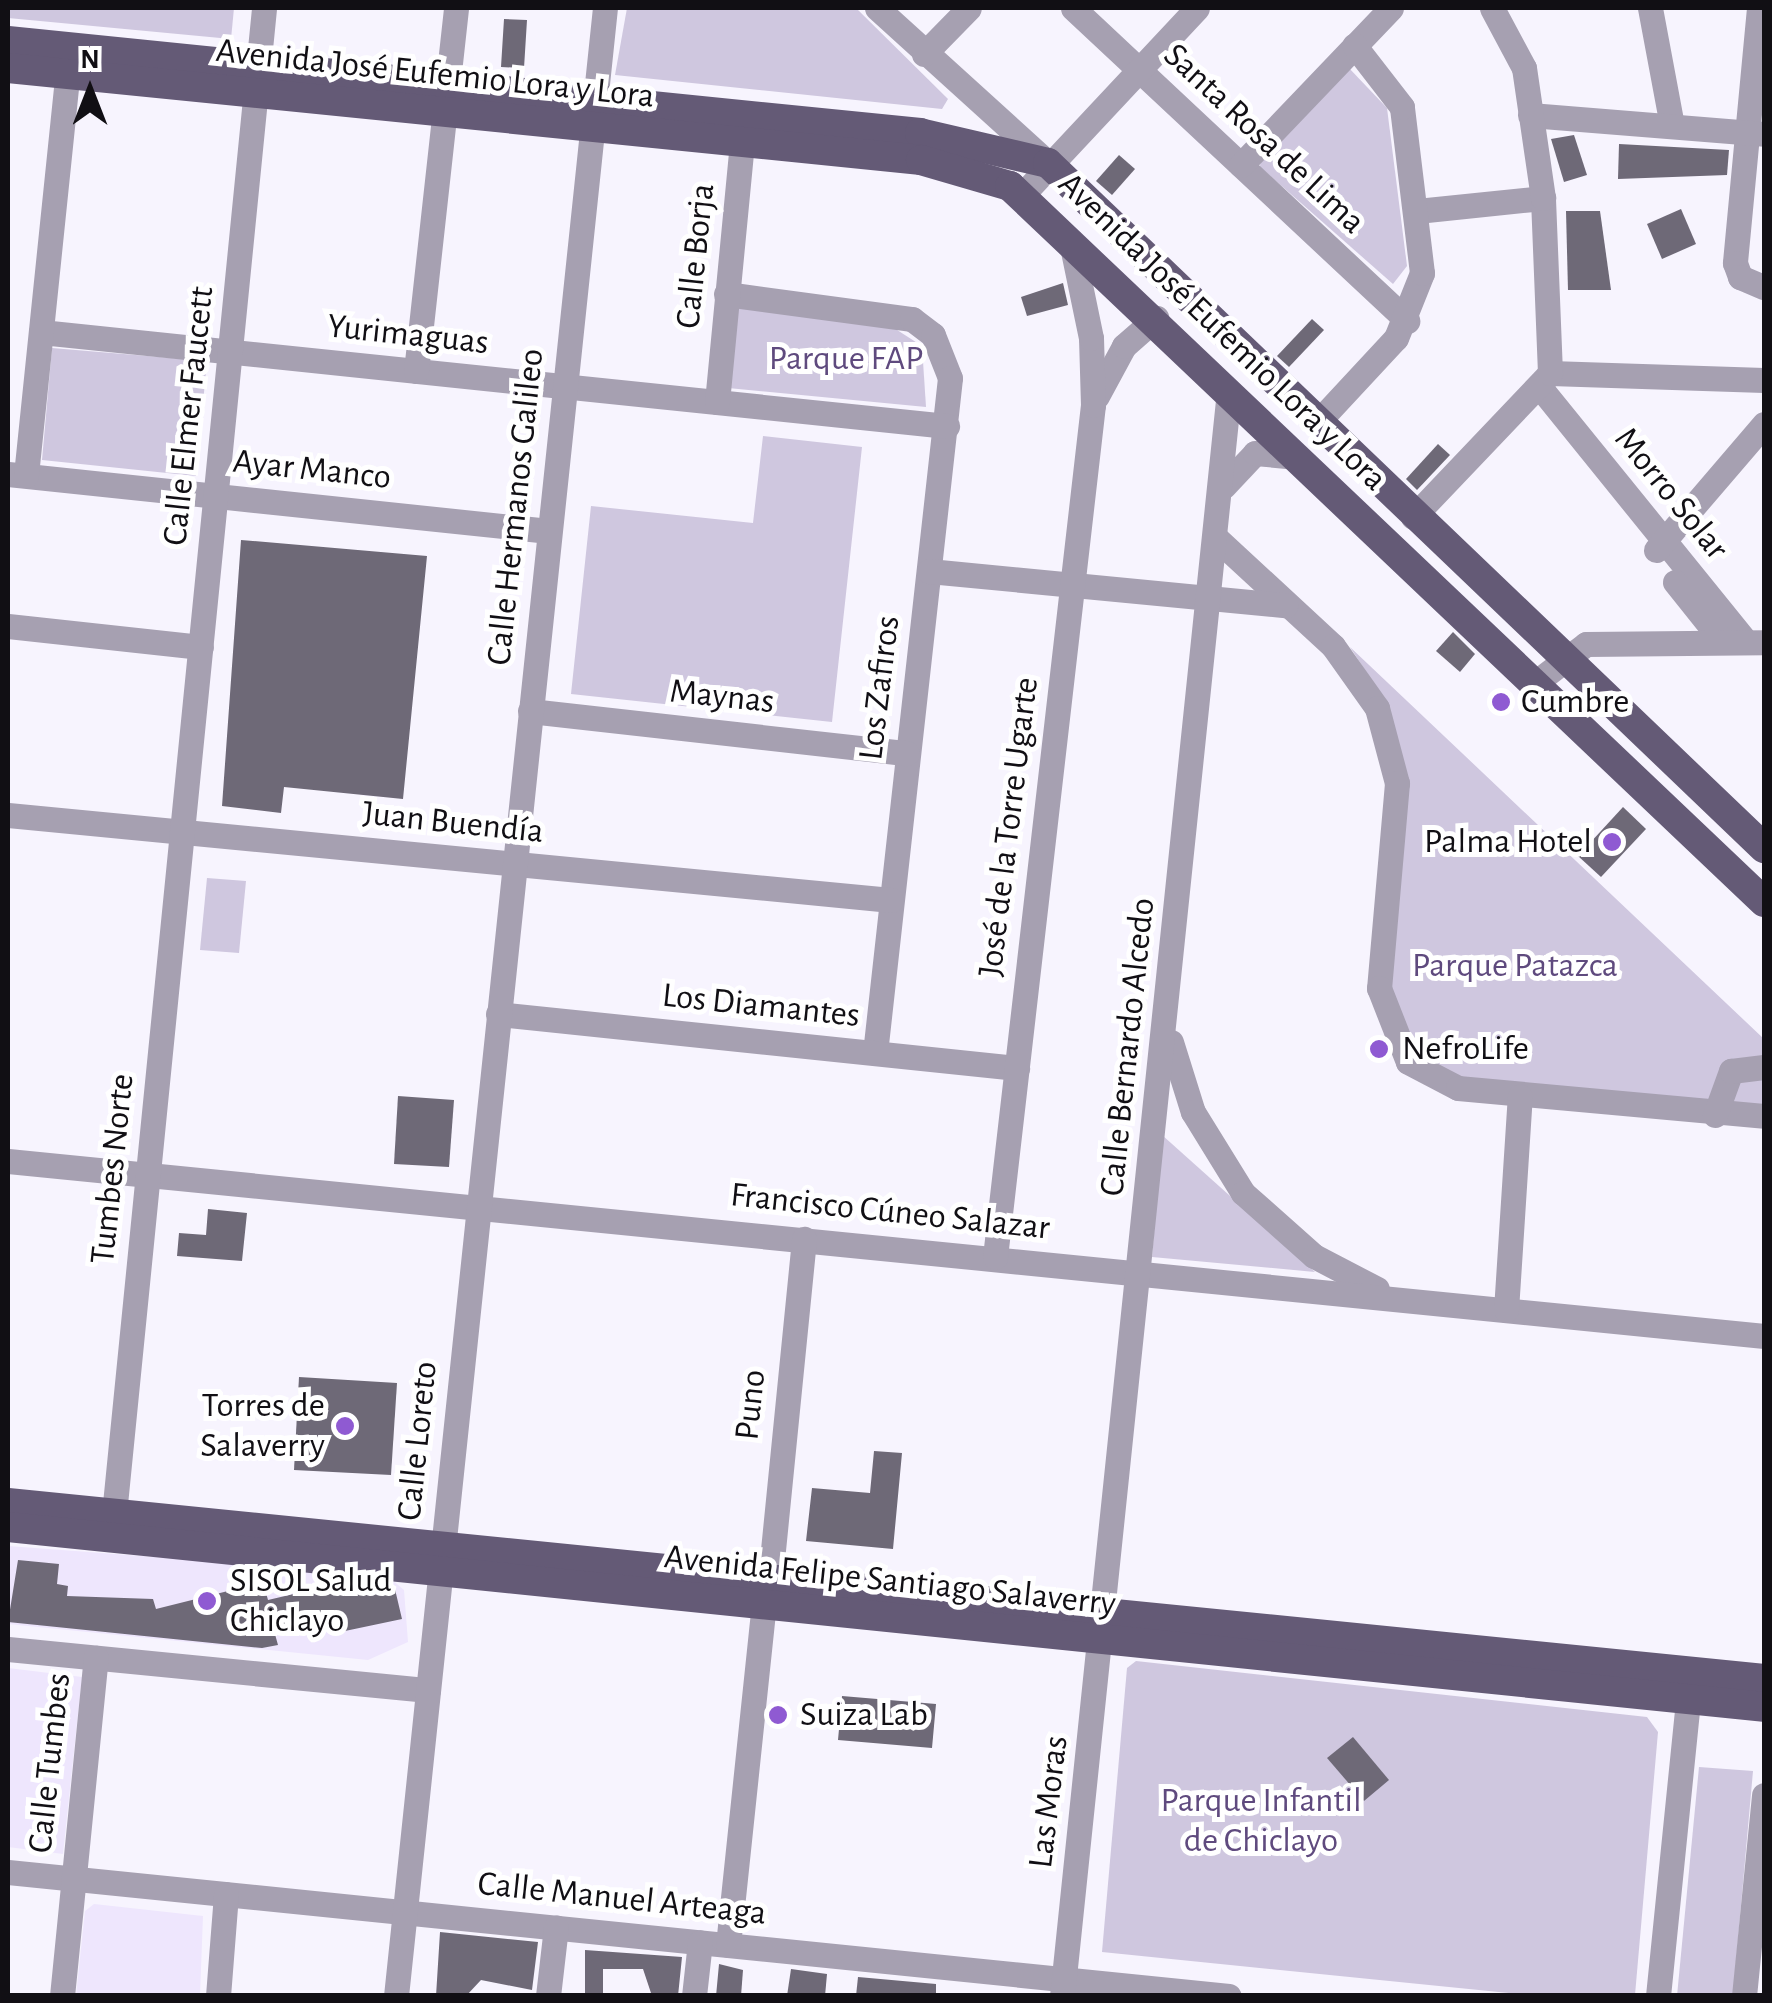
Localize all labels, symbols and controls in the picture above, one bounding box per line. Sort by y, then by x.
street label: Avenida José Eufemio Lora y Lora [214,30,656,118]
street label: Santa Rosa de Lima [1154,35,1374,243]
north arrow [40,40,140,140]
text: N [80,46,100,74]
street label: Avenida José Eufemio Lora y Lora [1049,164,1395,500]
street label: Calle Borja [668,181,724,331]
street label: Calle Elmer Faucett [155,284,223,548]
street label: Yurimaguas [325,306,491,364]
park label: Parque FAP [769,338,923,380]
street label: Calle Hermanos Galileo [478,347,554,667]
street label: Morro Solar [1605,419,1737,569]
street label: Ayar Manco [231,441,393,499]
street label: Los Zafiros [850,613,910,763]
street label: Maynas [668,671,776,723]
street label: José de la Torre Ugarte [970,675,1048,979]
place label: Cumbre [1521,681,1629,723]
marker: Cumbre [1490,691,1512,713]
street label: Juan Buendía [361,793,545,853]
place label: Palma Hotel [1424,821,1592,863]
marker: Palma Hotel [1601,831,1623,853]
street label: Calle Bernardo Alcedo [1091,896,1165,1198]
park label: Parque Patazca [1412,945,1618,987]
street label: Los Diamantes [660,975,862,1037]
place label: NefroLife [1402,1028,1529,1070]
marker: NefroLife [1366,1036,1392,1062]
street label: Tumbes Norte [82,1072,144,1266]
street label: Francisco Cúneo Salazar [728,1174,1052,1250]
street label: Calle Loreto [389,1359,447,1523]
street label: Puno [726,1368,776,1442]
place label: Torres de Salaverry [200,1385,325,1467]
marker: Torres de Salaverry [334,1415,356,1437]
street label: Avenida Felipe Santiago Salaverry [662,1536,1118,1626]
place label: SISOL Salud Chiclayo [230,1560,392,1642]
marker: SISOL Salud Chiclayo [194,1588,220,1614]
street label: Calle Tumbes [20,1671,80,1855]
place label: Suiza Lab [800,1694,928,1736]
marker: Suiza Lab [765,1702,791,1728]
street label: Las Moras [1020,1733,1078,1871]
park label: Parque Infantil de Chiclayo [1160,1780,1362,1862]
street label: Calle Manuel Arteaga [476,1863,768,1935]

